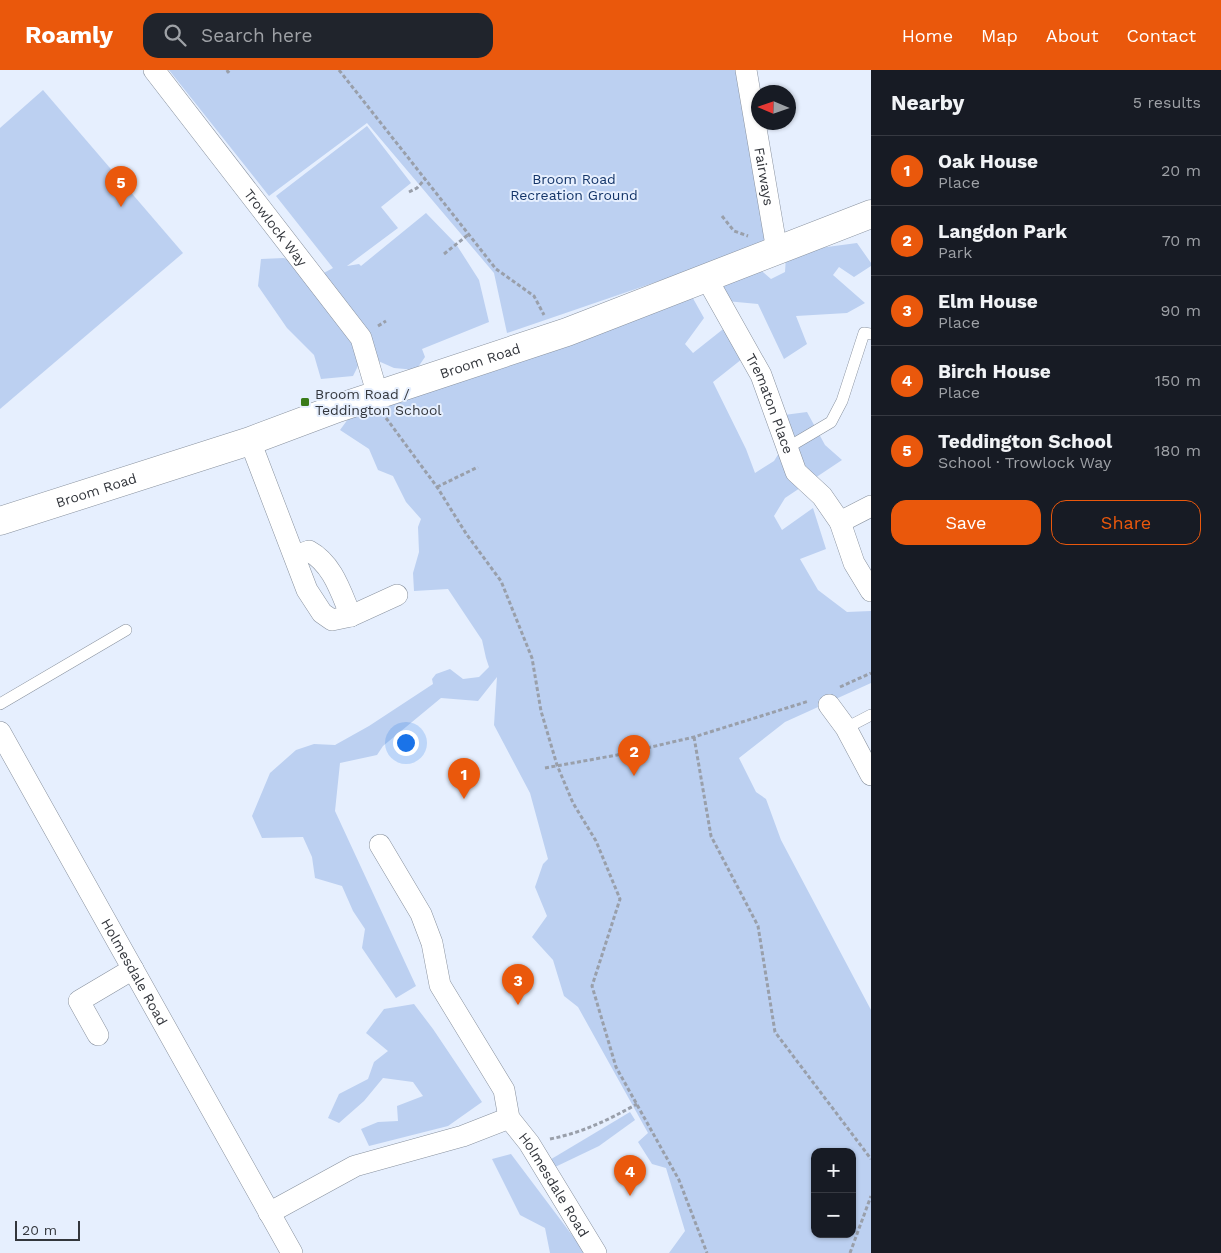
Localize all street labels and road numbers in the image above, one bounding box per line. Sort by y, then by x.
street label: Fairways [751,146,777,207]
street label: Trowlock Way [241,186,311,270]
street label: Broom Road [438,340,522,382]
street label: Trematon Place [743,351,797,456]
street label: Broom Road [54,470,139,511]
street label: Holmesdale Road [98,916,171,1028]
street label: Holmesdale Road [516,1129,592,1240]

